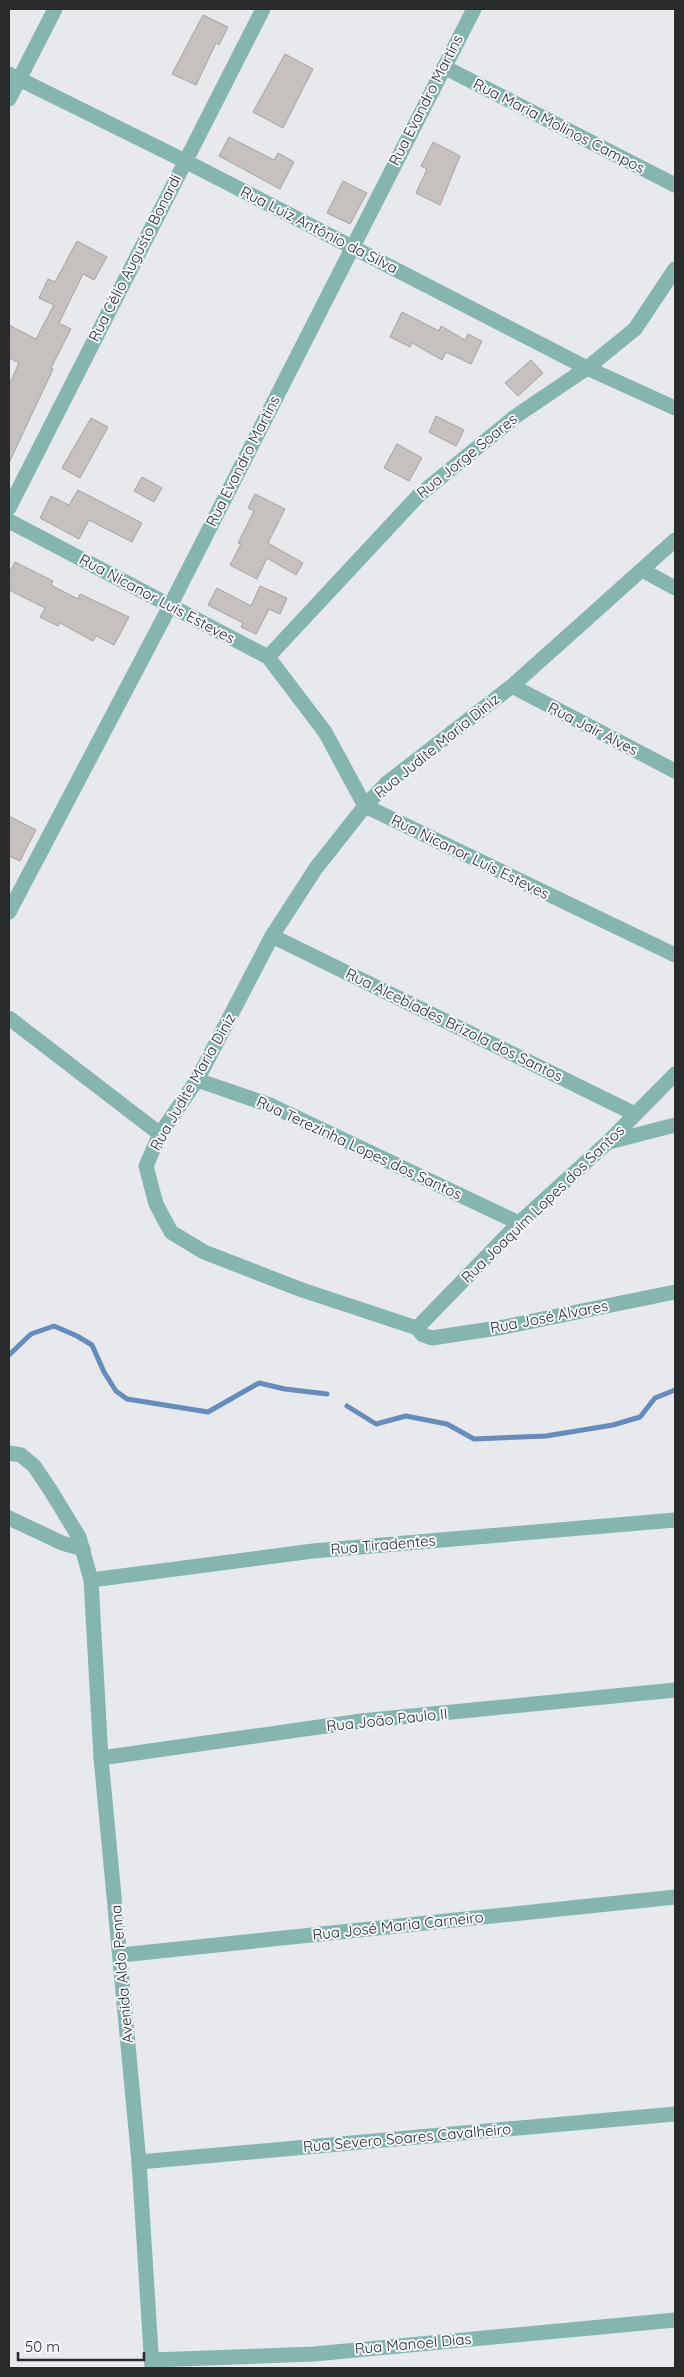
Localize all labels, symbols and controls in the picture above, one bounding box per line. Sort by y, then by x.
street label: Rua Evandro Martins [384,31,467,168]
street label: Rua Maria Molinos Campos [470,74,648,177]
street label: Rua Célio Augusto Bonardi [84,171,185,344]
street label: Rua Luiz Antônio da Silva [237,182,401,278]
street label: Rua Evandro Martins [201,392,284,529]
street label: Rua Jorge Soares [413,409,521,502]
street label: Rua Nicanor Luís Esteves [76,549,238,648]
street label: Rua Judite Maria Diniz [370,689,503,802]
street label: Rua Jair Alves [545,698,641,759]
street label: Rua Nicanor Luís Esteves [388,810,552,903]
street label: Rua Alcebíades Brizola dos Santos [343,964,566,1085]
street label: Rua Judite Maria Diniz [146,1010,240,1154]
street label: Rua Terezinha Lopes dos Santos [254,1092,465,1204]
street label: Rua Joaquim Lopes dos Santos [457,1121,628,1287]
street label: Rua José Alvares [488,1296,609,1337]
street label: Rua Tiradentes [330,1530,436,1559]
street label: Rua João Paulo II [325,1704,449,1735]
street label: Avenida Aldo Penna [106,1904,137,2044]
street label: Rua José Maria Carneiro [311,1907,485,1944]
street label: Rua Severo Soares Cavalheiro [302,2119,512,2156]
street label: Rua Manoel Dias [354,2329,472,2358]
scale bar [18,2330,144,2362]
text: 50 m [25,2337,60,2356]

